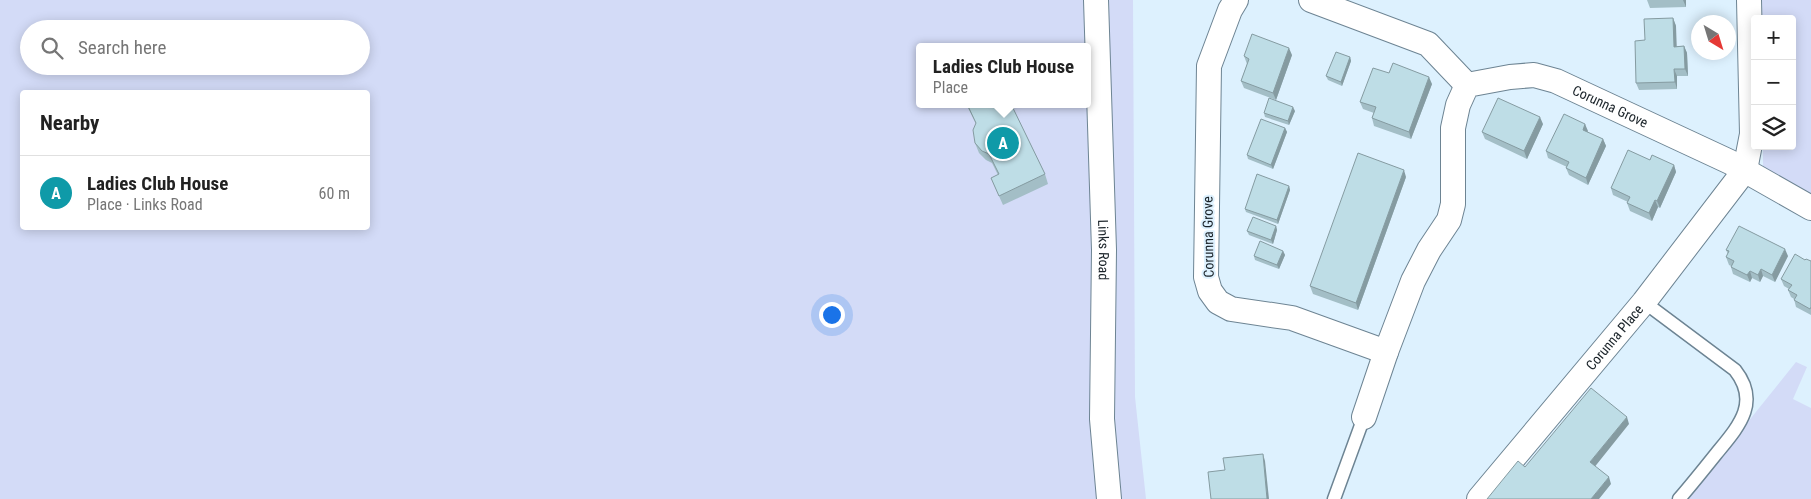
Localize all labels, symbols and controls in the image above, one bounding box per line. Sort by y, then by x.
north arrow [1691,15,1736,60]
map controls [1751,15,1796,150]
button: + [1751,15,1796,60]
search box [20,20,370,75]
icon: search [38,34,66,62]
text: Search here [78,36,166,59]
popup [916,43,1091,108]
text: Ladies Club House [933,55,1074,78]
button: − [1751,60,1796,105]
text: Place [933,78,968,97]
street label: Corunna Grove [1570,82,1651,131]
button: layers [1751,105,1796,150]
text: Nearby [40,111,99,135]
pin: A [987,124,1019,162]
text: Ladies Club House [87,172,228,195]
text: A [51,184,61,203]
text: 60 m [318,184,350,203]
text: Place · Links Road [87,195,203,214]
street label: Corunna Grove [1199,196,1217,278]
street label: Links Road [1095,219,1112,280]
street label: Corunna Place [1583,301,1647,373]
your location [819,302,845,328]

